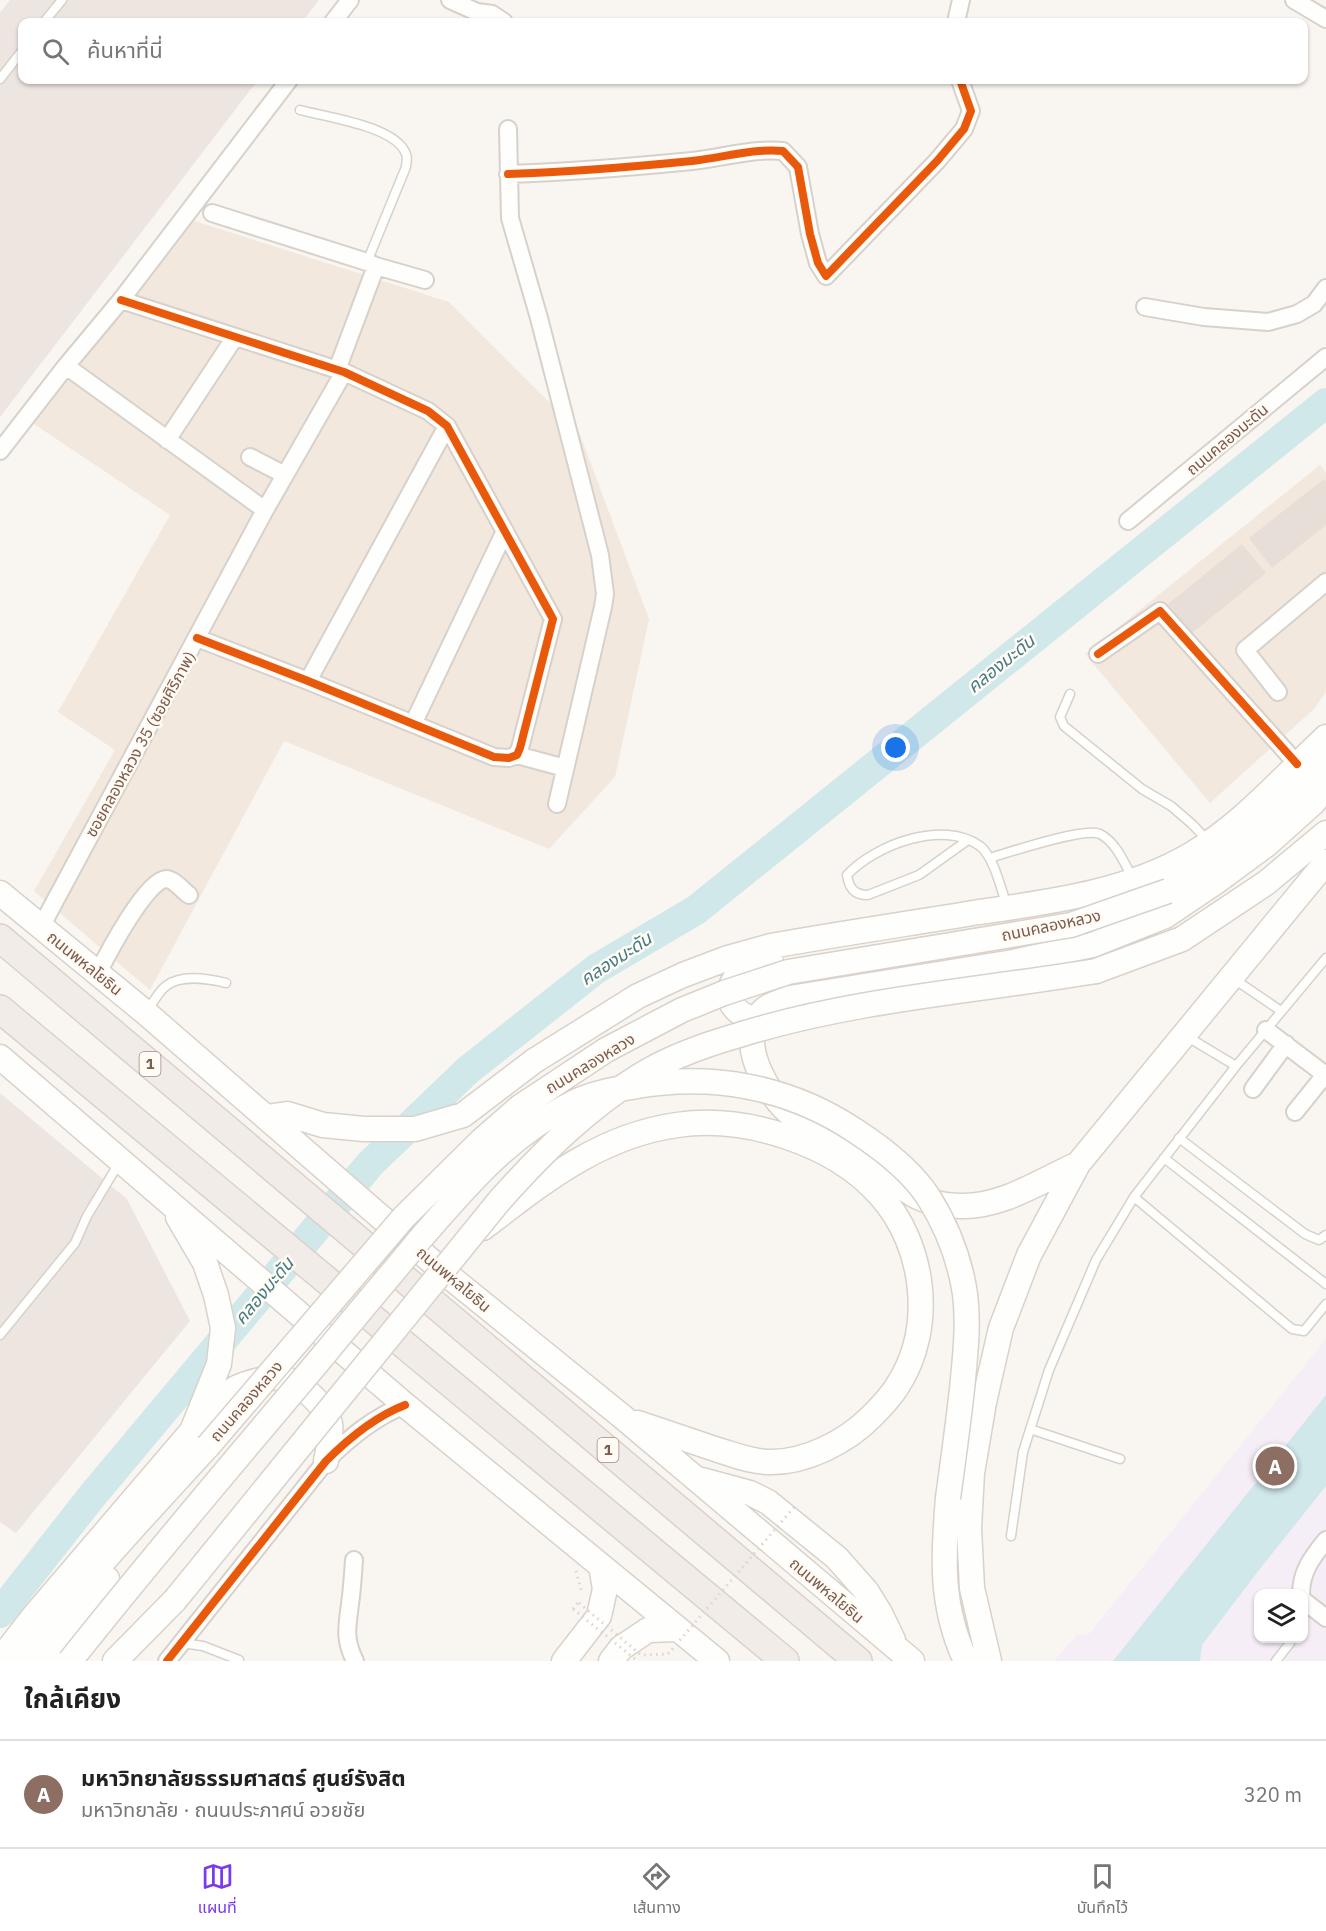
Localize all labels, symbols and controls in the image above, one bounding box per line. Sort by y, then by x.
search box [18,18,1308,84]
icon: search [39,35,72,68]
text: ค้นหาที่นี่ [87,35,163,64]
street label: ถนนคลองมะดัน [1182,399,1272,479]
water label: คลองมะดัน [962,629,1040,698]
street label: ซอยคลองหลวง 35 (ซอยศิริภาพ) [80,648,200,840]
your location [881,733,910,762]
street label: ถนนคลองหลวง [1000,905,1102,945]
street label: ถนนพหลโยธิน [43,926,127,1000]
water label: คลองมะดัน [576,926,657,990]
street label: ถนนคลองหลวง [542,1028,638,1098]
road number: 1 [140,1052,160,1076]
street label: ถนนพหลโยธิน [413,1242,495,1316]
water label: คลองมะดัน [229,1252,299,1329]
street label: ถนนคลองหลวง [205,1356,287,1446]
road number: 1 [598,1438,618,1462]
pin: A [1256,1444,1294,1488]
street label: ถนนพหลโยธิน [786,1553,868,1627]
map controls [1254,1589,1308,1643]
button: layers [1254,1589,1308,1643]
text: ใกล้เคียง [24,1681,121,1715]
text: มหาวิทยาลัยธรรมศาสตร์ ศูนย์รังสิต [81,1763,406,1792]
text: A [37,1781,50,1808]
text: 320 m [1244,1781,1302,1808]
text: มหาวิทยาลัย · ถนนประภาศน์ อวยชัย [81,1796,365,1823]
tab: แผนที่ [198,1860,237,1920]
tab: เส้นทาง [633,1860,681,1920]
tab: บันทึกไว้ [1077,1860,1128,1920]

